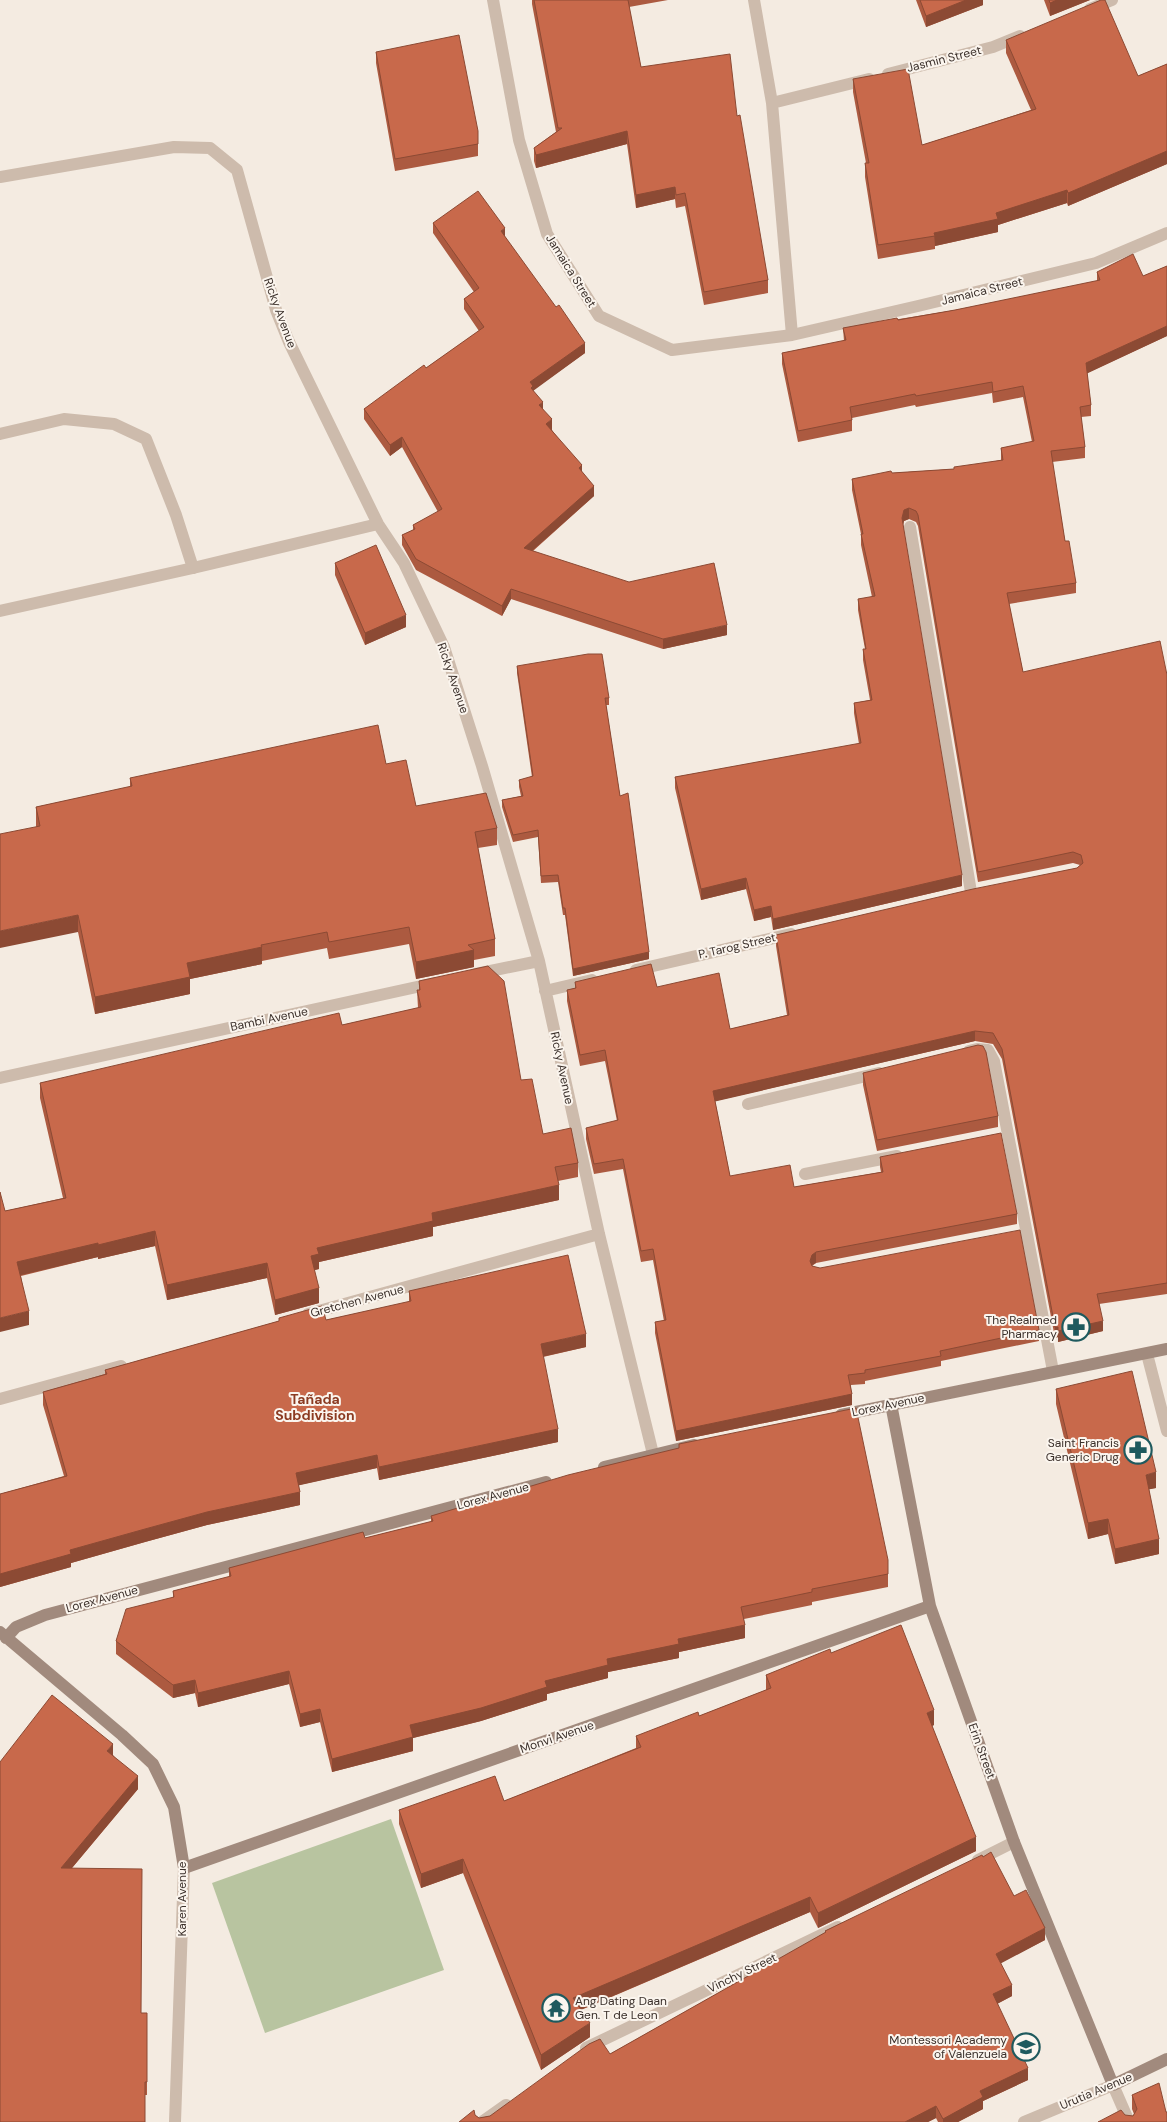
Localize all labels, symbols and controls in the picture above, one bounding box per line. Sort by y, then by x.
street label: Jasmin Street [905,42,983,76]
street label: Jamaica Street [542,231,600,311]
street label: Jamaica Street [940,273,1025,309]
street label: Ricky Avenue [260,276,300,350]
street label: Ricky Avenue [433,641,473,716]
street label: P. Tarog Street [697,929,778,963]
street label: Bambi Avenue [229,1003,309,1035]
street label: Ricky Avenue [547,1030,578,1106]
street label: Gretchen Avenue [309,1281,406,1321]
place label: The Realmed Pharmacy [986,1312,1057,1342]
pharmacy icon: The Realmed Pharmacy [1061,1312,1091,1342]
street label: Lorex Avenue [850,1389,926,1421]
district label: Tañada Subdivision [275,1390,355,1424]
place label: Saint Francis Generic Drug [1046,1435,1119,1465]
pharmacy icon: Saint Francis Generic Drug [1123,1435,1153,1465]
street label: Lorex Avenue [455,1479,531,1513]
street label: Lorex Avenue [64,1582,140,1616]
street label: Monvi Avenue [518,1717,596,1757]
street label: Erin Street [965,1721,1000,1781]
street label: Karen Avenue [174,1861,190,1937]
street label: Vinchy Street [705,1949,780,1997]
temple icon: Ang Dating Daan Gen. T de Leon [541,1993,571,2023]
place label: Ang Dating Daan Gen. T de Leon [575,1993,667,2023]
place label: Montessori Academy of Valenzuela [889,2032,1007,2062]
school or university icon: Montessori Academy of Valenzuela [1011,2032,1041,2062]
street label: Urutia Avenue [1057,2068,1135,2113]

